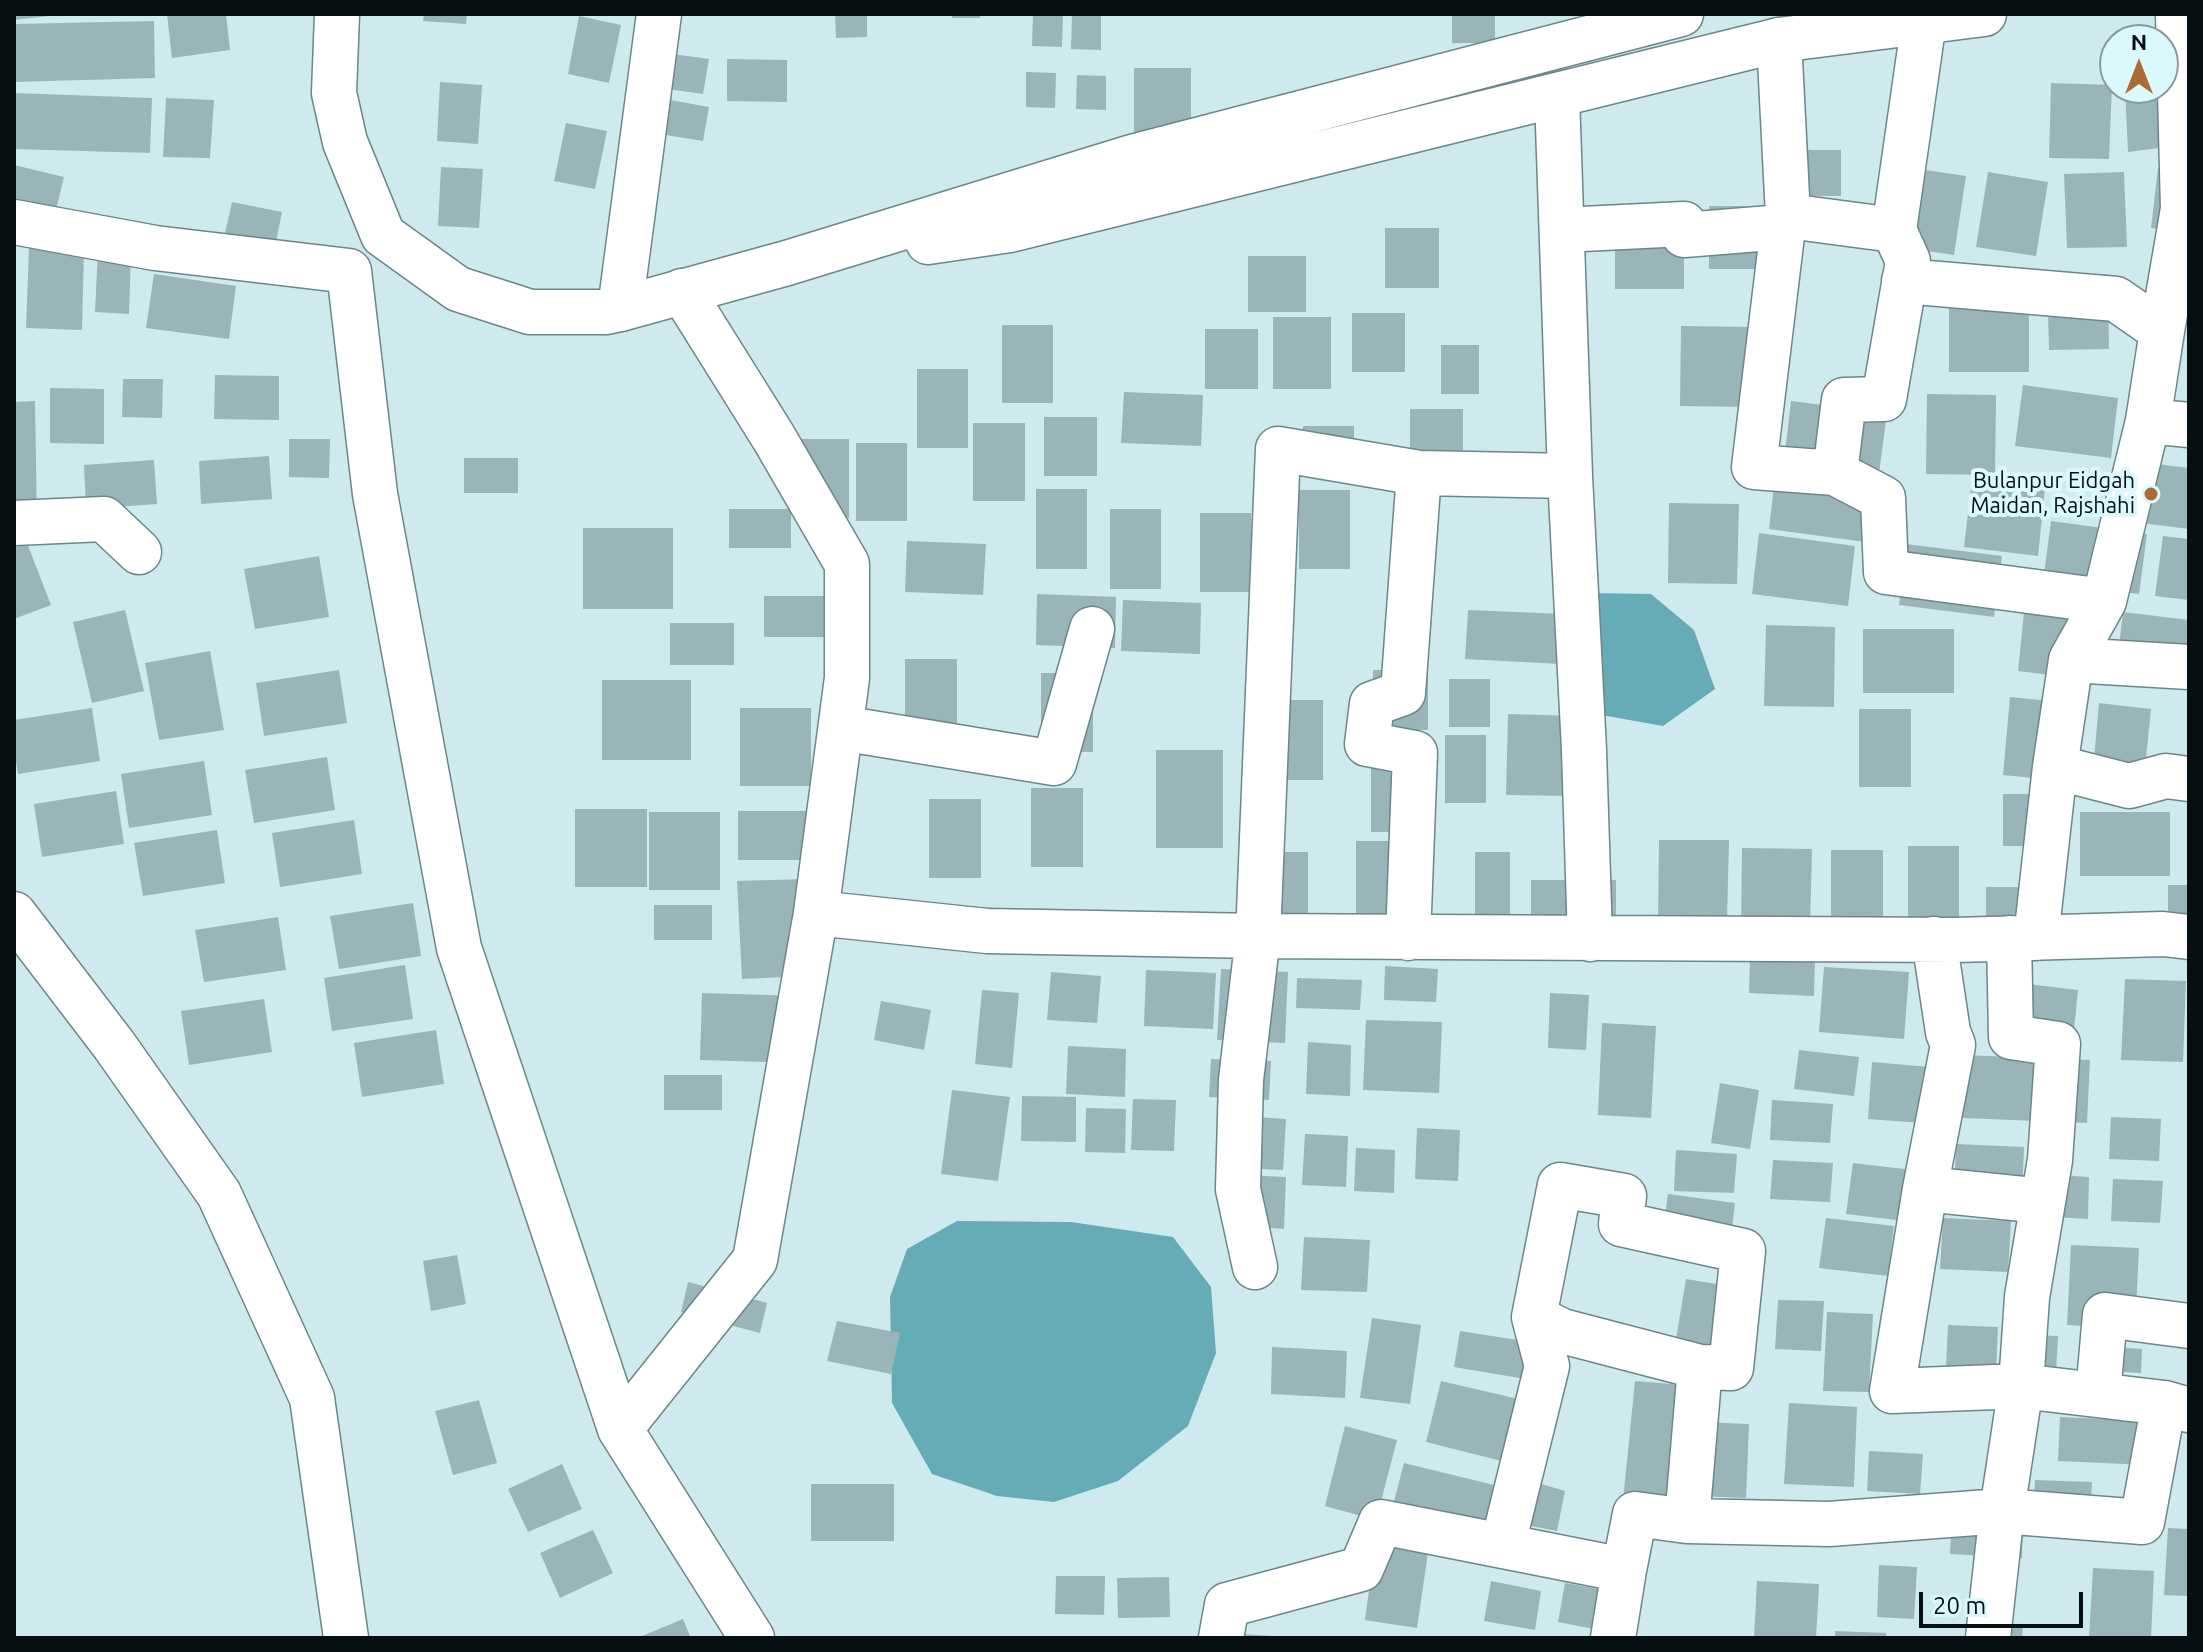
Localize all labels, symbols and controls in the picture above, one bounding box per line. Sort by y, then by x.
north arrow [2099,24,2179,104]
text: N [2131,29,2147,54]
place label: Bulanpur Eidgah Maidan, Rajshahi [1970,468,2135,520]
marker: Bulanpur Eidgah Maidan, Rajshahi [2142,485,2160,503]
scale bar [1923,1576,2087,1626]
text: 20 m [1933,1592,1986,1619]

